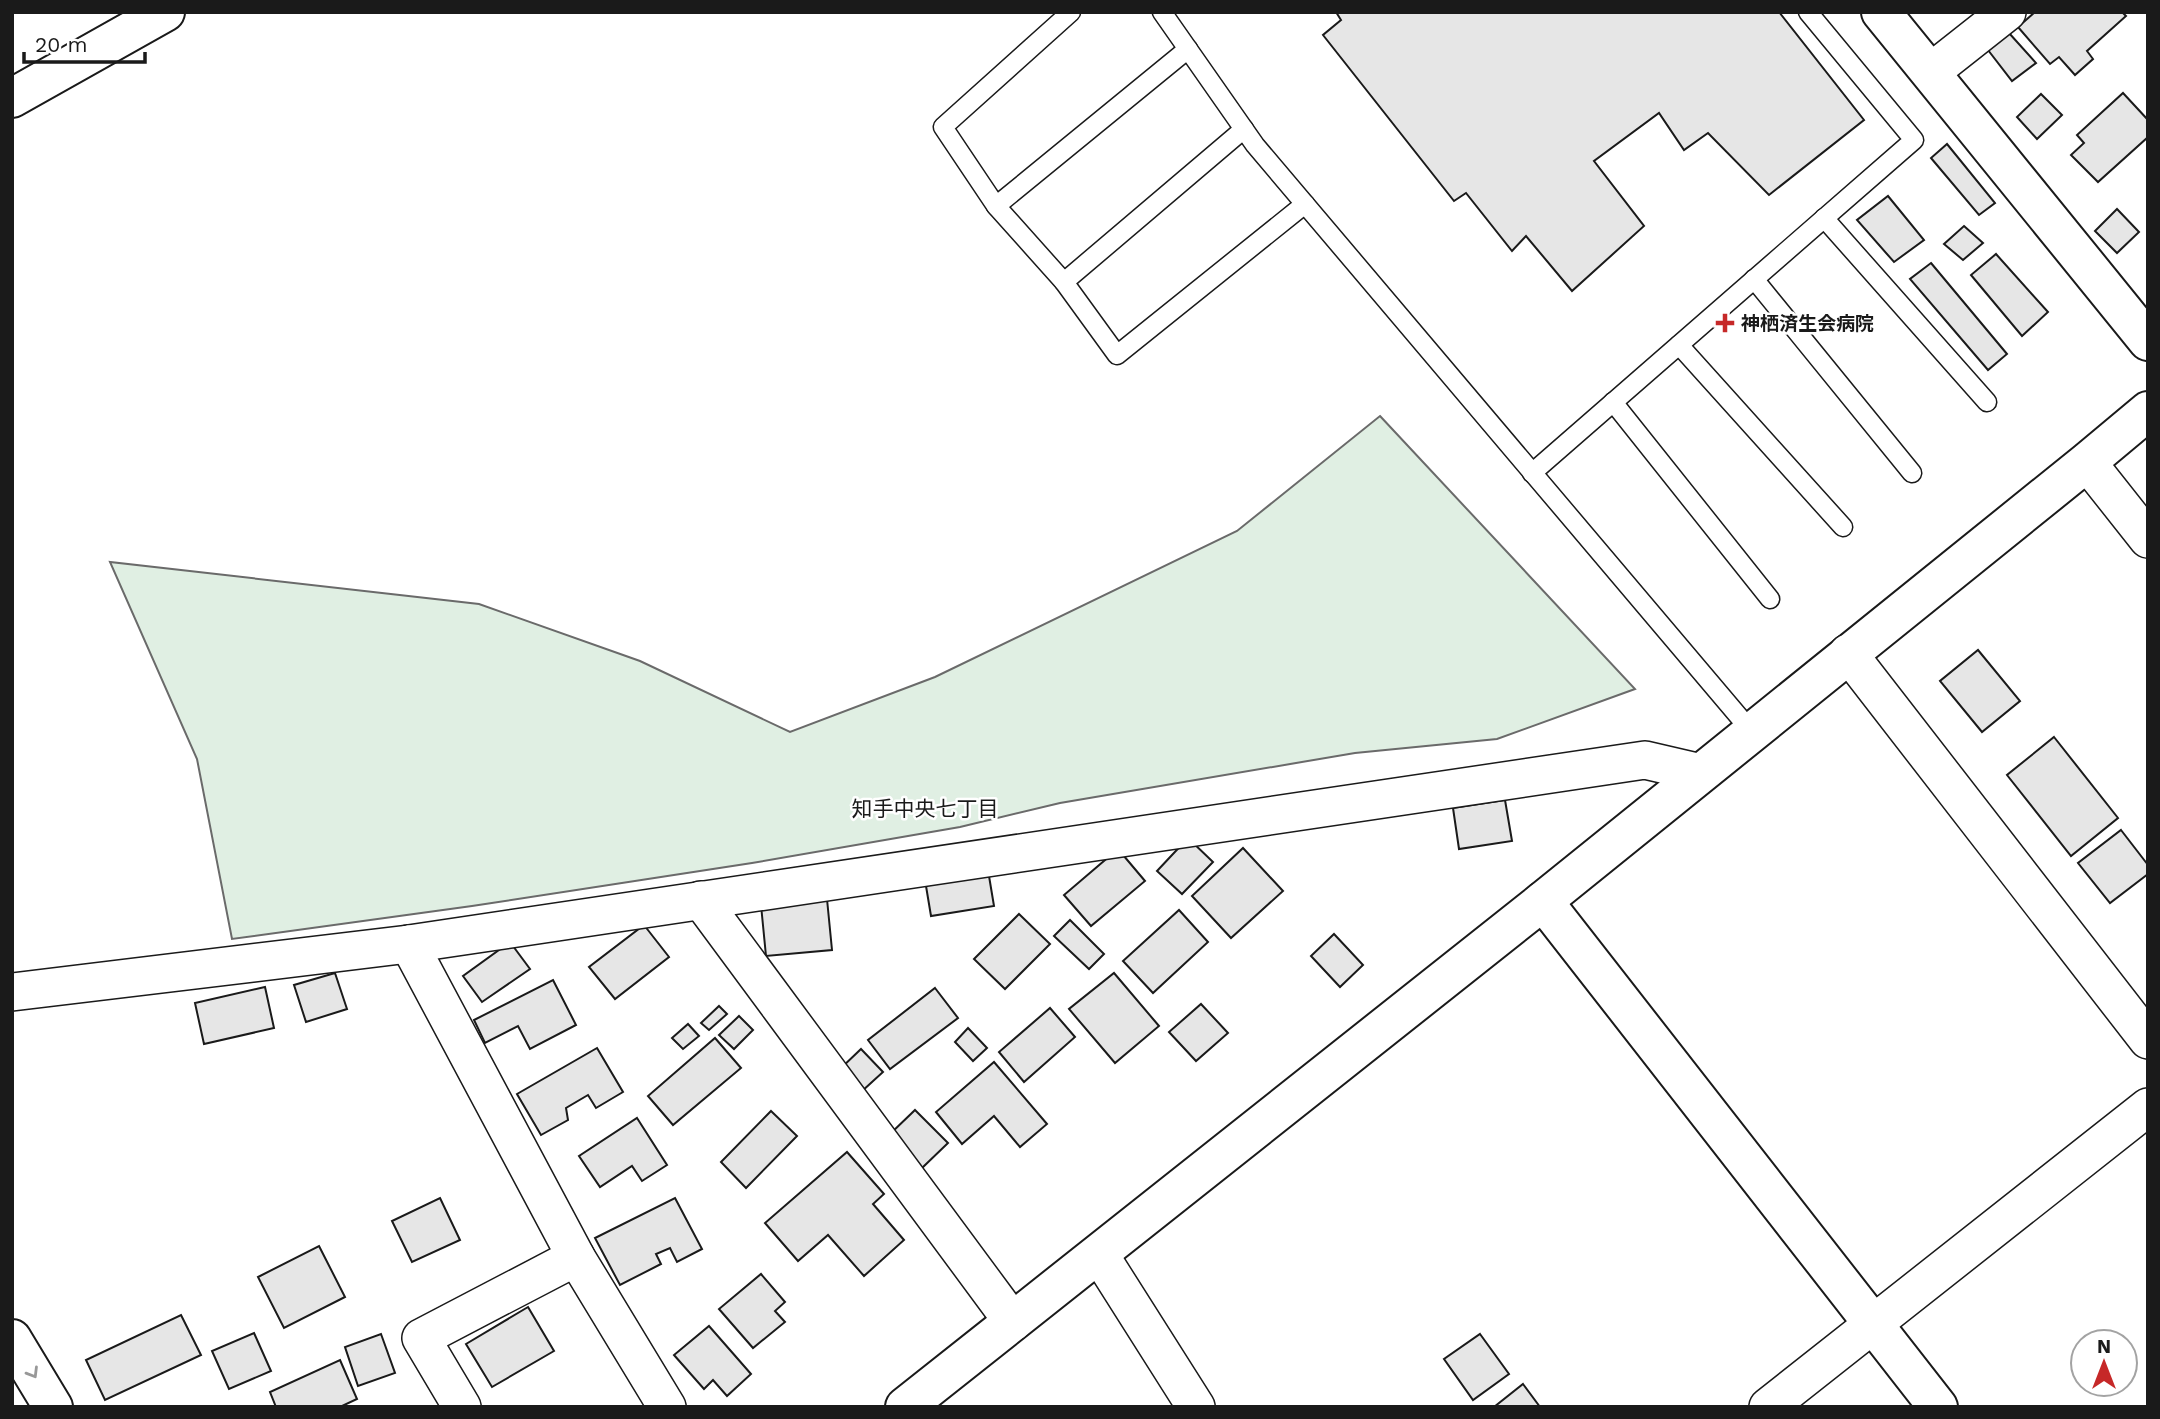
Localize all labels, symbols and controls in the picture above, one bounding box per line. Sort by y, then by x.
scale bar [24,21,145,65]
text: 20 m [35,32,87,57]
place label: 神栖済生会病院 [1741,312,1874,335]
marker: 神栖済生会病院 [1715,313,1735,333]
district label: 知手中央七丁目 [852,796,999,821]
north arrow [2069,1328,2139,1398]
text: N [2097,1335,2111,1358]
one-way arrow [24,1365,37,1378]

